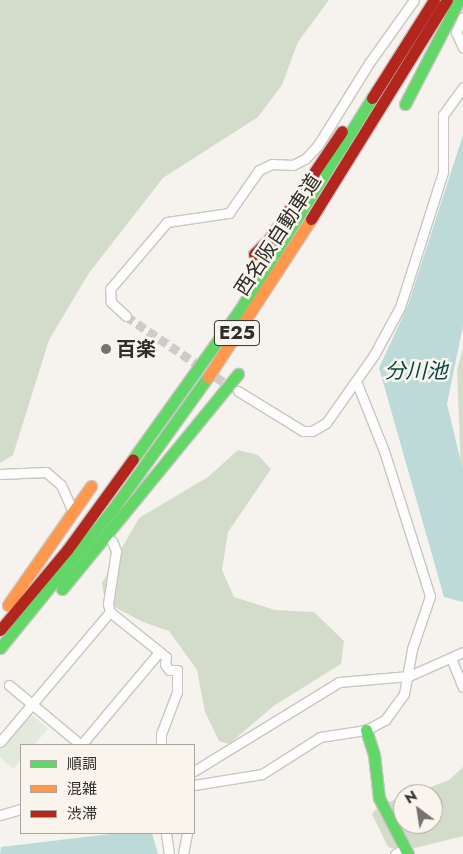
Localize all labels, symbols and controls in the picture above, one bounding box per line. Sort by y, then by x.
street label: 西名阪自動車道 [230,170,326,300]
road number: E25 [213,316,261,349]
place label: 百楽 [116,337,156,361]
marker: 百楽 [100,343,112,355]
water label: 分川池 [385,358,447,384]
legend [20,744,195,834]
text: 順調 [67,753,97,775]
text: 混雑 [67,778,97,800]
north arrow [393,784,443,834]
text: N [401,786,421,808]
text: 渋滞 [67,803,97,825]

